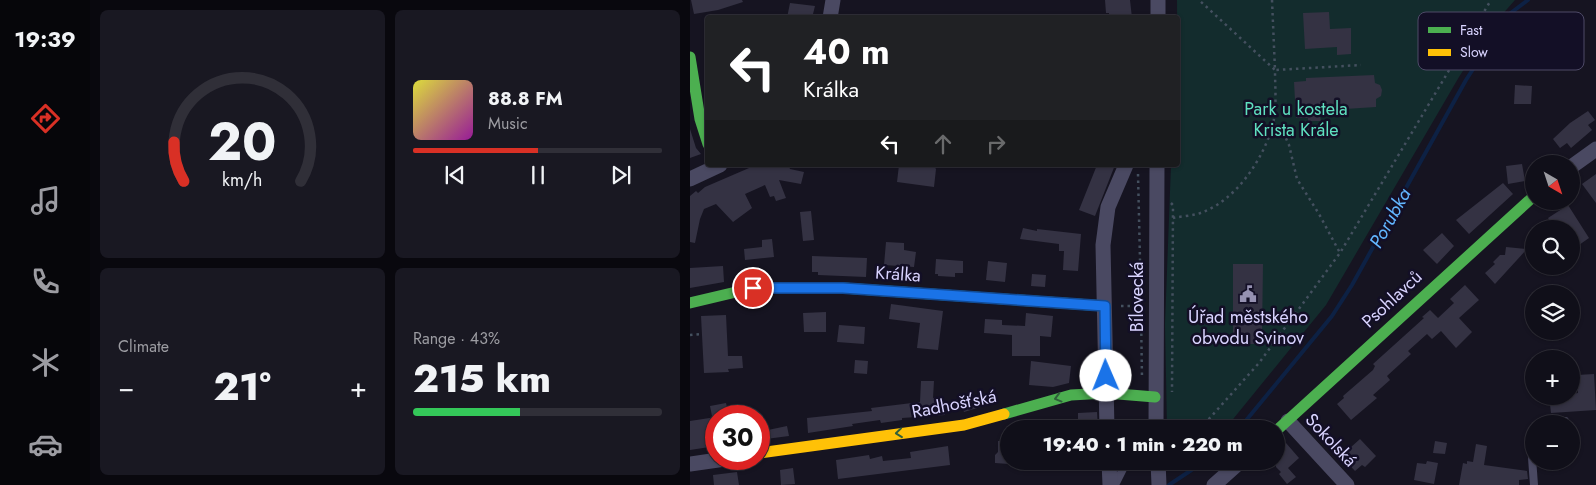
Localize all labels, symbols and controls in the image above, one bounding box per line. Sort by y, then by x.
legend [1418,12,1584,70]
text: Fast [1460,20,1483,40]
text: 19:39 [14,23,76,55]
text: 40 m [803,27,890,77]
icon: left [720,35,785,100]
text: Slow [1460,42,1488,62]
text: Králka [803,73,859,105]
text: 88.8 FM [488,85,563,112]
park label: Park u kostela Krista Krále [1244,96,1348,143]
icon: directions [28,101,63,136]
text: 20 [208,104,277,180]
text: Music [488,112,528,135]
icon: left [876,130,904,158]
icon: ahead [929,130,957,158]
icon: right [982,130,1010,158]
north arrow [1525,155,1580,210]
map controls [1525,155,1580,470]
icon: previous [441,161,469,189]
icon: pause [524,161,552,189]
icon: next [607,161,635,189]
text: km/h [222,167,263,193]
icon: music [28,183,63,218]
water label: Porubka [1363,183,1418,253]
button: search [1525,220,1580,275]
street label: Králka [874,259,922,289]
street label: Bílovecká [1124,262,1150,332]
icon: phone [28,264,63,299]
street label: Psohlavců [1356,264,1428,334]
pin [732,267,774,309]
icon: arrive [739,274,767,302]
public building icon: Úřad městského obvodu Svinov [1238,284,1258,304]
button: layers [1525,285,1580,340]
place label: Úřad městského obvodu Svinov [1188,304,1308,351]
text: Range · 43% [413,327,500,350]
text: Climate [118,335,169,358]
icon: climate [28,345,63,380]
position arrow [1079,349,1131,401]
button: + [1525,350,1580,405]
text: 215 km [413,351,551,406]
text: 21° [213,359,271,414]
text: − [118,367,135,408]
text: + [350,367,367,408]
street label: Radhošťská [909,383,999,425]
one-way arrow [1054,393,1062,403]
speed limit sign: 30 [705,405,770,470]
street label: Sokolská [1299,407,1363,473]
button: − [1525,415,1580,470]
icon: car [28,427,63,462]
one-way arrow [895,427,903,438]
text: 19:40 · 1 min · 220 m [1042,431,1243,458]

